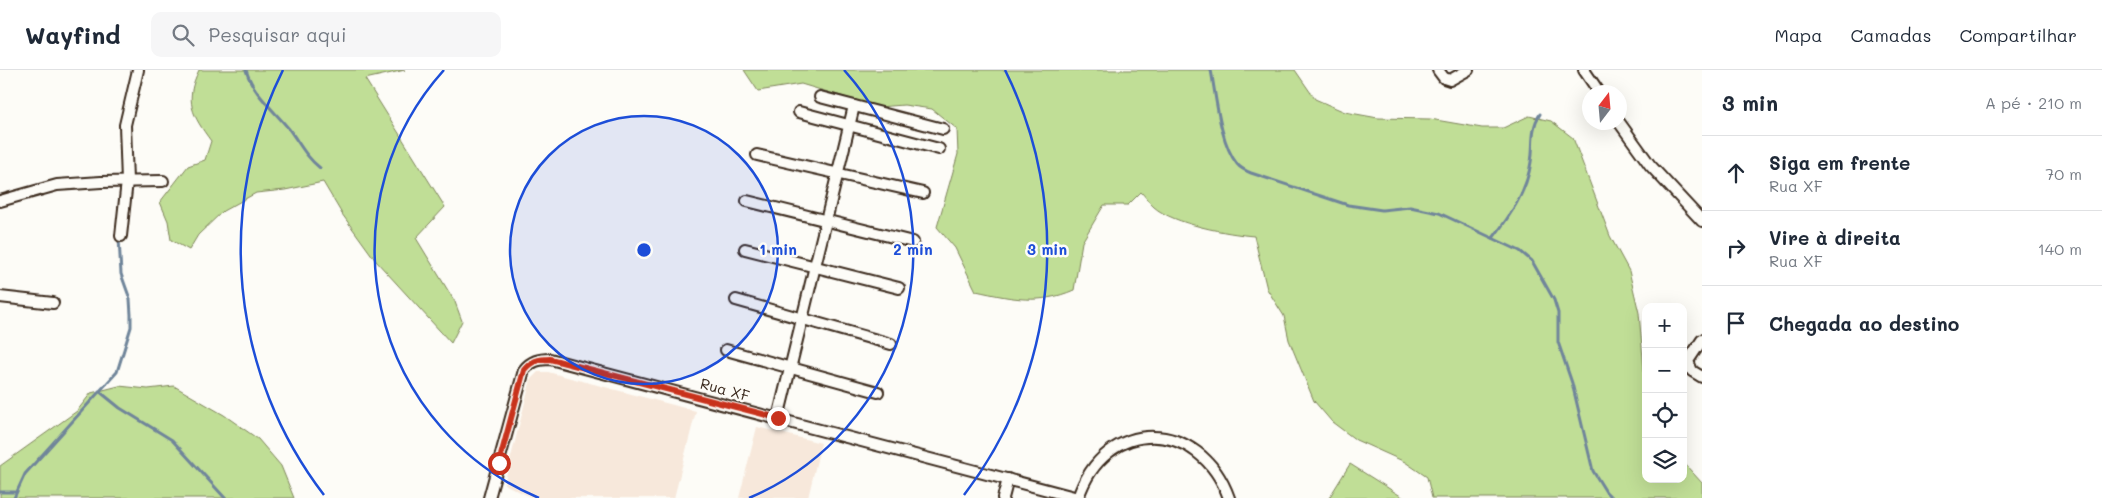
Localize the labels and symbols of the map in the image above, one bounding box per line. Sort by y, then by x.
north arrow [1582,85,1627,130]
text: 1 min [759,239,797,259]
text: 2 min [893,239,933,259]
text: 3 min [1027,239,1067,259]
centre of rings [635,241,653,259]
street label: Rua XF [698,373,752,405]
route end [767,407,790,430]
route start [488,452,511,475]

